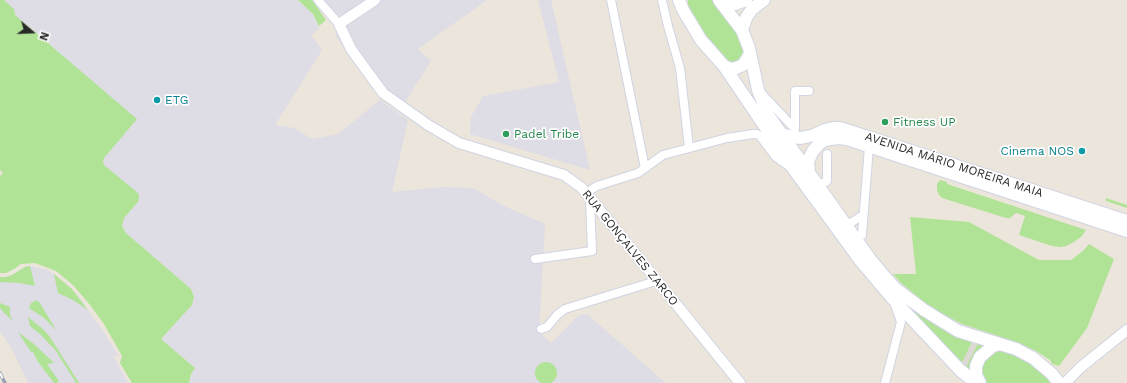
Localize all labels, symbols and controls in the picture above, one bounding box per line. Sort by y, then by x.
north arrow [12,12,52,52]
text: N [36,30,51,42]
place label: ETG [165,93,188,107]
marker: ETG [152,95,162,105]
place label: Fitness UP [893,115,955,129]
marker: Fitness UP [880,117,890,127]
place label: Padel Tribe [514,127,579,141]
marker: Padel Tribe [501,129,511,139]
street label: AVENIDA MÁRIO MOREIRA MAIA [863,129,1045,201]
place label: Cinema NOS [1000,144,1074,158]
marker: Cinema NOS [1077,146,1087,156]
street label: RUA GONÇALVES ZARCO [579,187,681,309]

